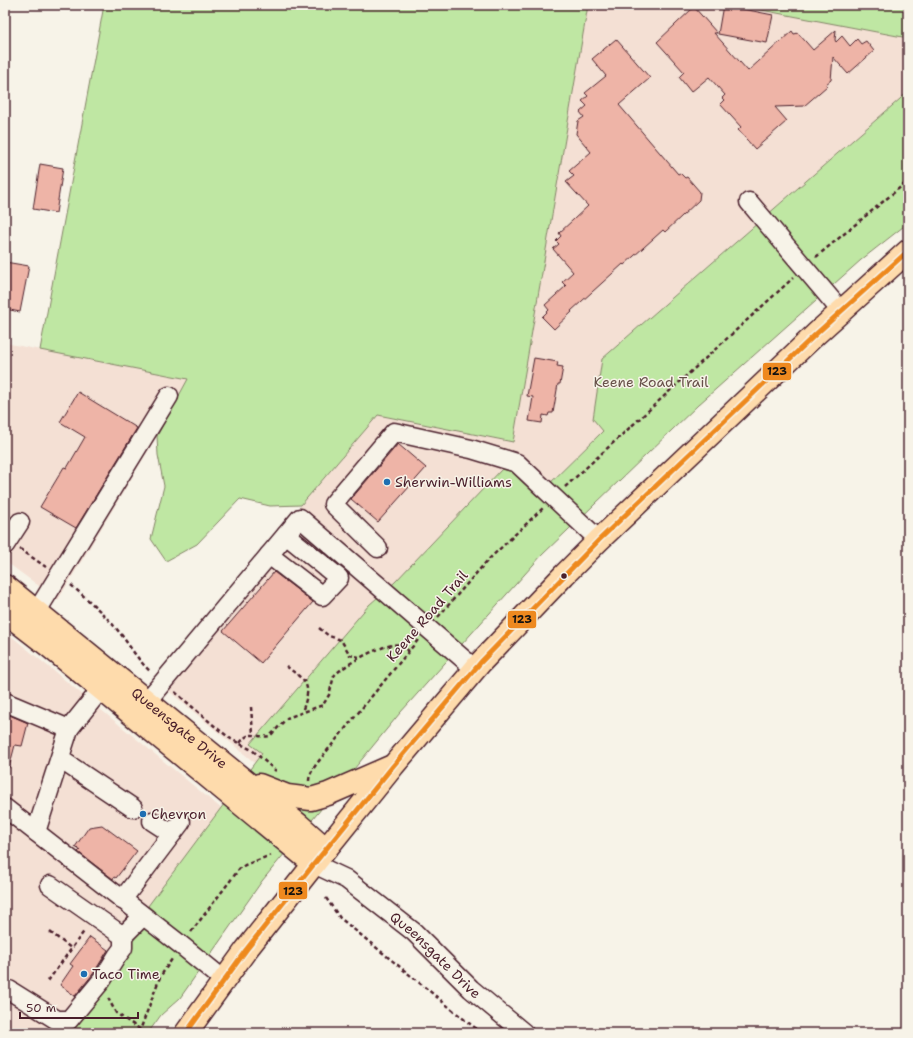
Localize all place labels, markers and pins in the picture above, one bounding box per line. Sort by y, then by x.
place label: Sherwin-Williams [395,473,512,491]
marker: Sherwin-Williams [382,477,392,487]
unlabelled marker [559,571,569,581]
place label: Chevron [151,805,206,823]
marker: Chevron [138,809,148,819]
place label: Taco Time [92,965,160,983]
marker: Taco Time [79,969,89,979]

